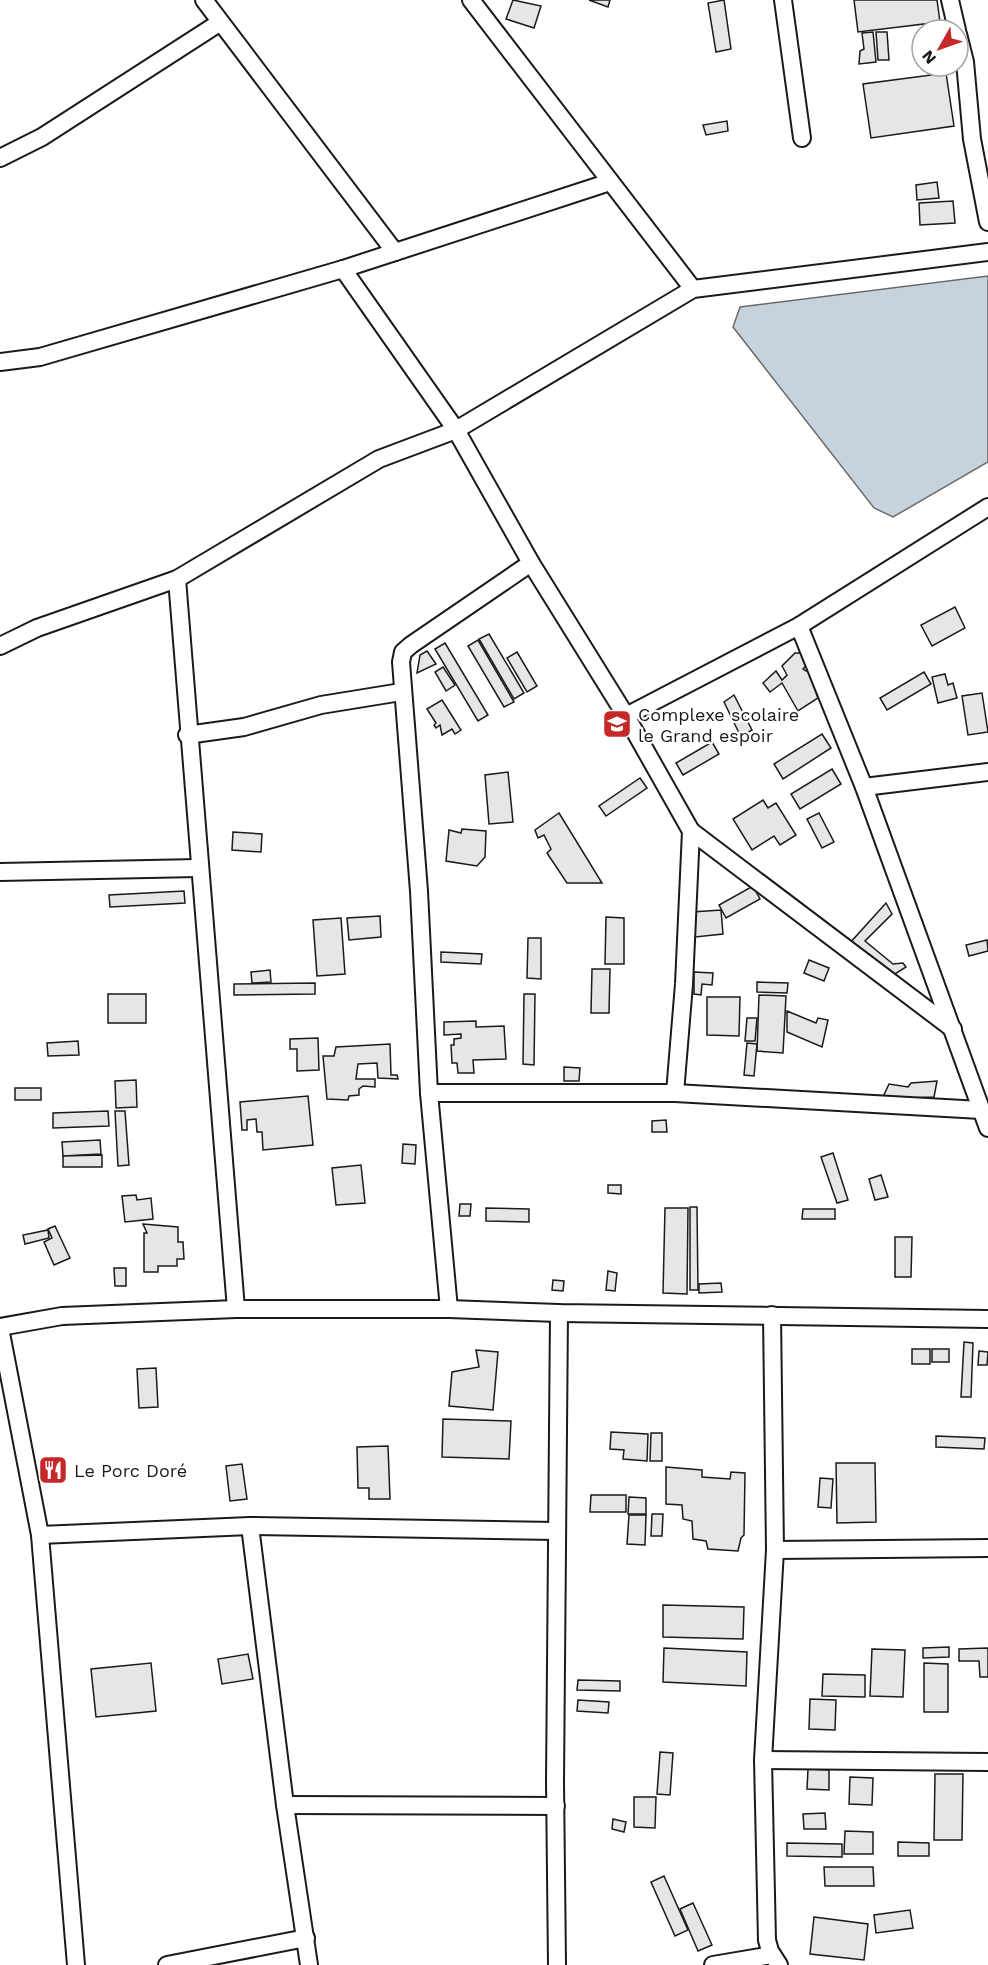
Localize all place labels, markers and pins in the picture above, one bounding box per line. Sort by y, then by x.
place label: Complexe scolaire le Grand espoir [638,704,799,746]
school or university icon: Complexe scolaire le Grand espoir [601,708,633,740]
restaurant icon: Le Porc Doré [37,1454,69,1486]
place label: Le Porc Doré [74,1460,187,1481]

